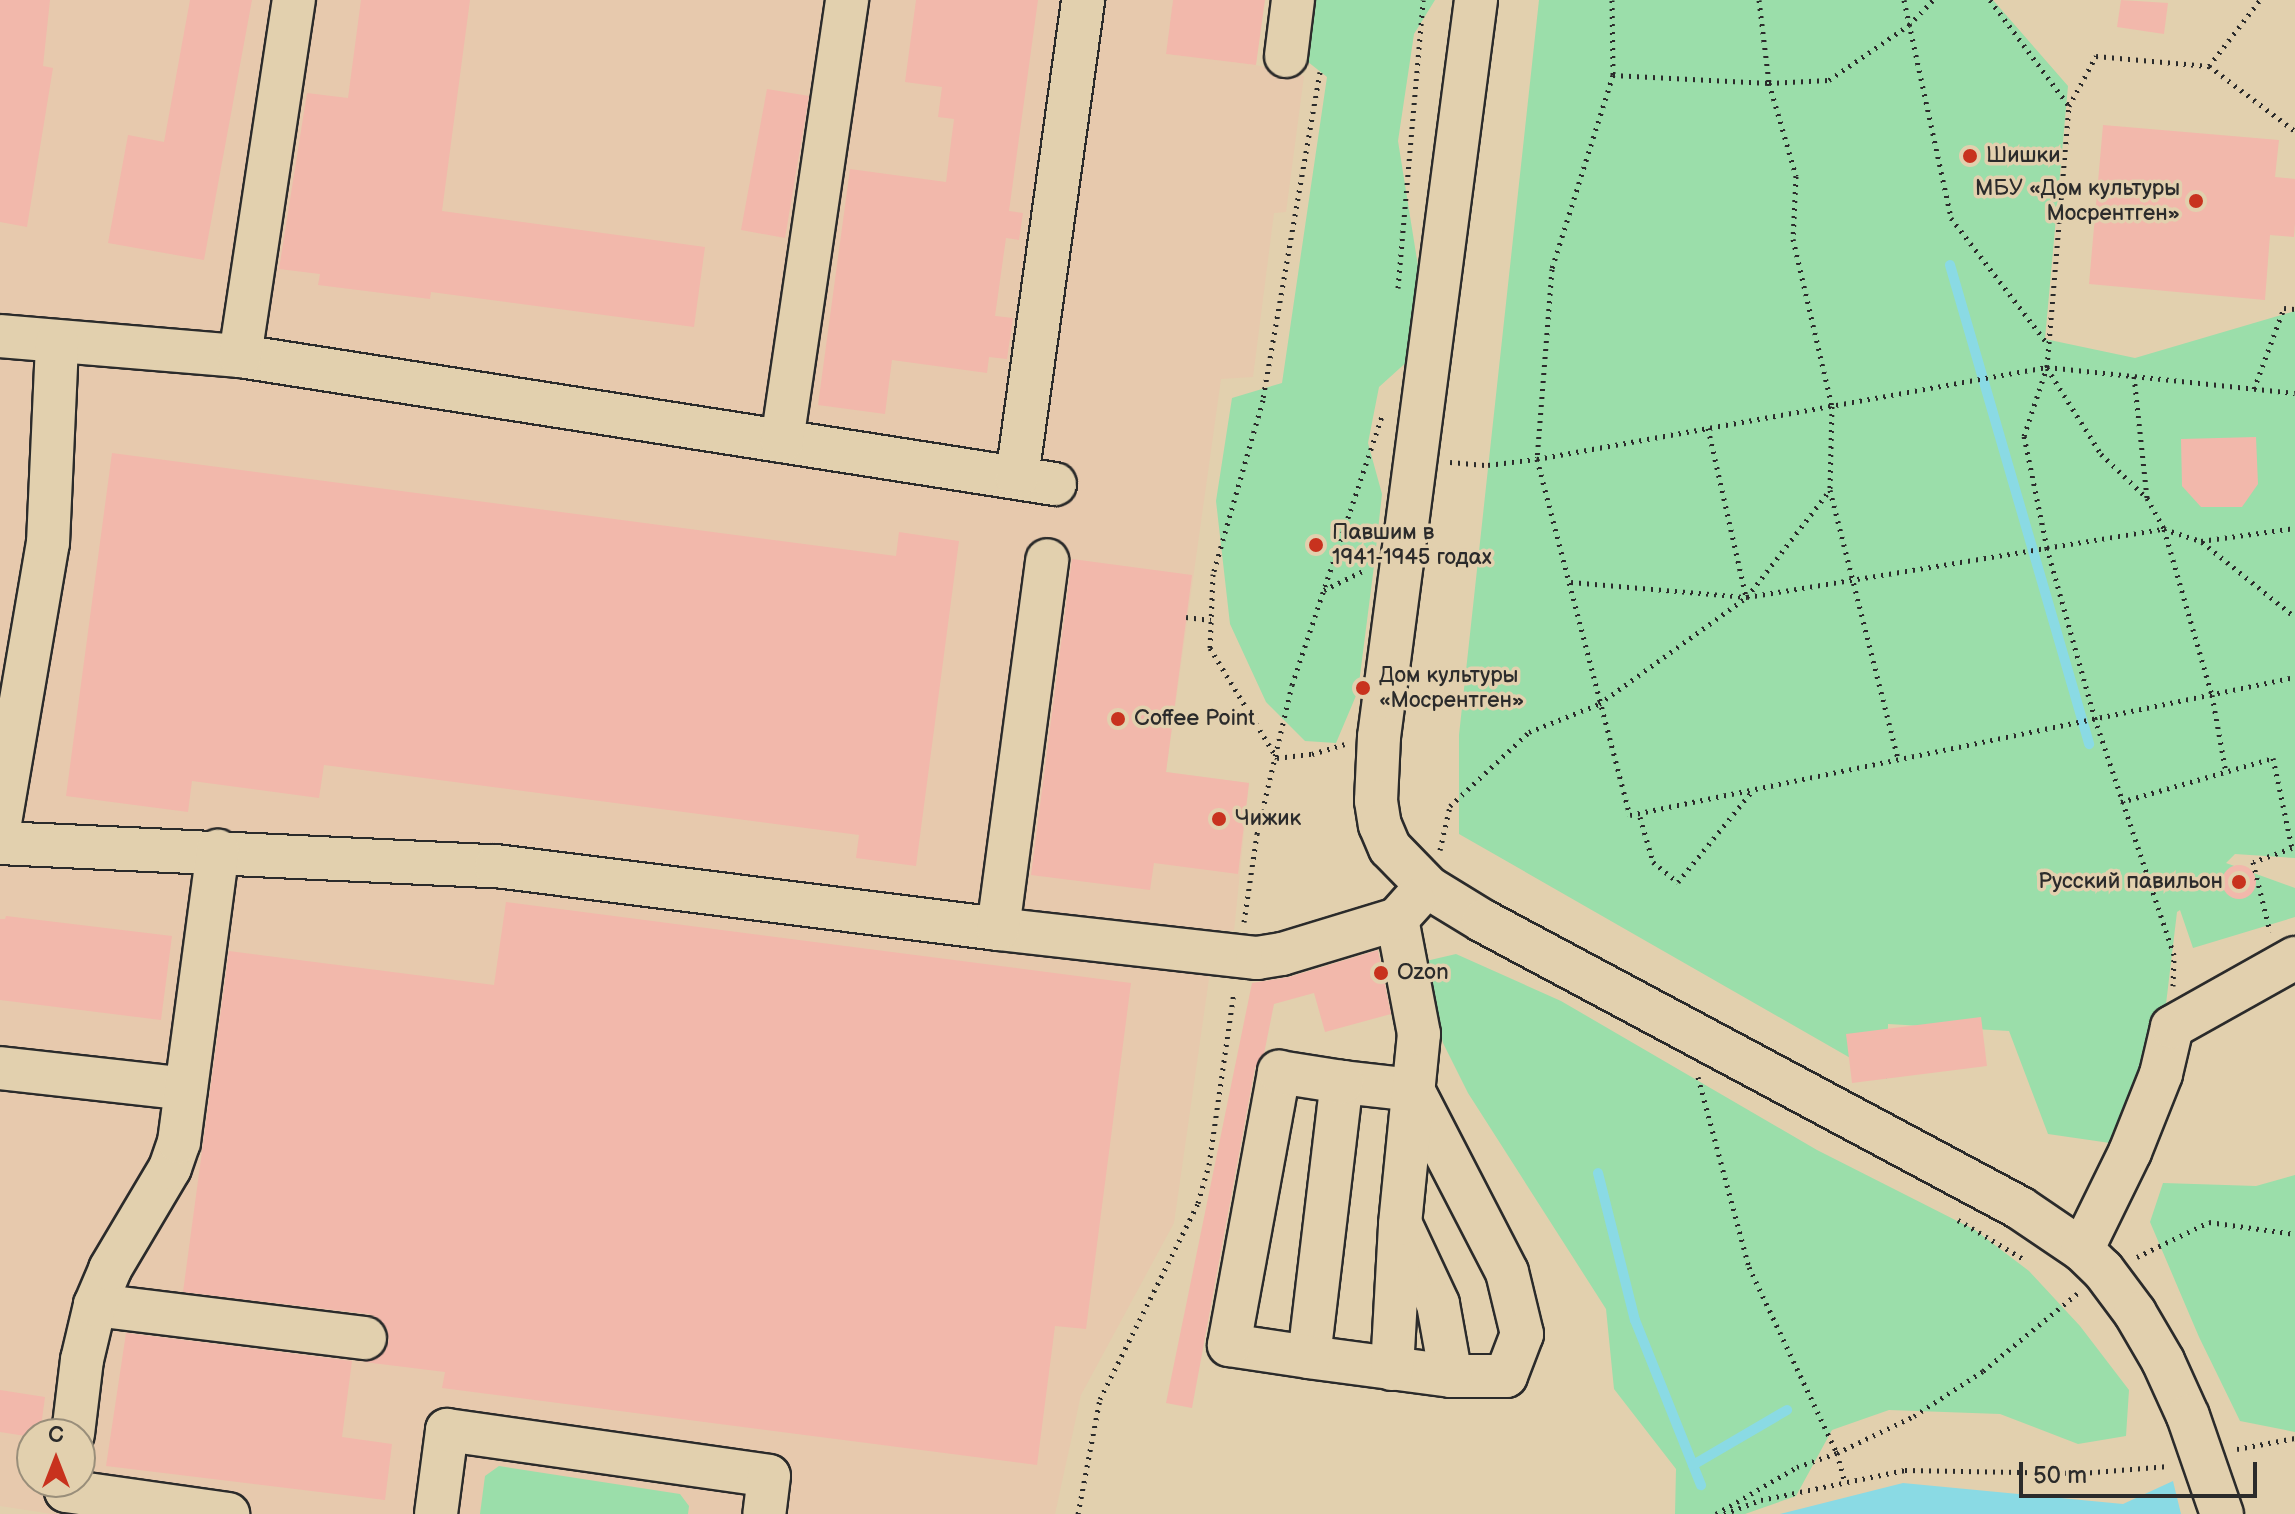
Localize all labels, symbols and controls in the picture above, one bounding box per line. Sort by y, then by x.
place label: Шишки [1986,143,2061,169]
marker: Шишки [1961,147,1979,165]
place label: МБУ «Дом культуры Мосрентген» [1975,175,2180,226]
marker: МБУ «Дом культуры Мосрентген» [2187,192,2205,210]
place label: Павшим в 1941-1945 годах [1332,519,1492,570]
marker: Павшим в 1941-1945 годах [1307,536,1325,554]
place label: Дом культуры «Мосрентген» [1379,662,1524,714]
marker: Дом культуры «Мосрентген» [1354,679,1372,697]
place label: Coffee Point [1134,706,1255,732]
marker: Coffee Point [1109,710,1127,728]
place label: Чижик [1235,806,1301,832]
marker: Чижик [1210,810,1228,828]
place label: Русский павильон [2038,869,2223,895]
marker: Русский павильон [2230,873,2248,891]
place label: Ozon [1397,960,1449,986]
marker: Ozon [1372,964,1390,982]
north arrow [16,1418,96,1498]
text: С [48,1422,64,1449]
scale bar [2023,1446,2261,1496]
text: 50 m [2033,1461,2087,1490]

